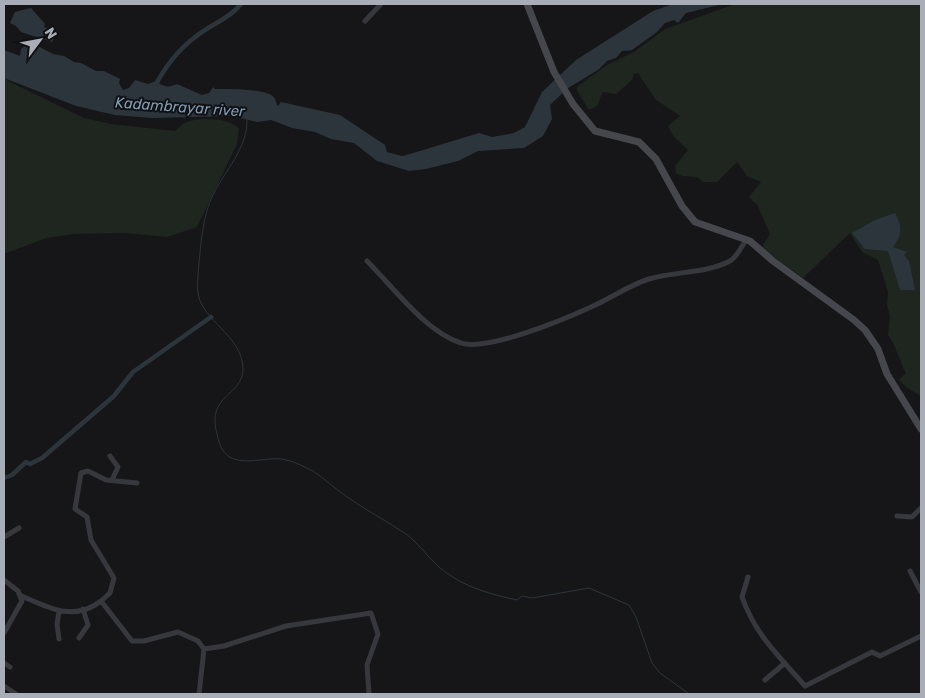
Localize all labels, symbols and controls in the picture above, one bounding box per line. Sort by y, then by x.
north arrow [15,15,65,65]
text: N [41,25,60,42]
water label: Kadambrayar river [115,93,247,121]

